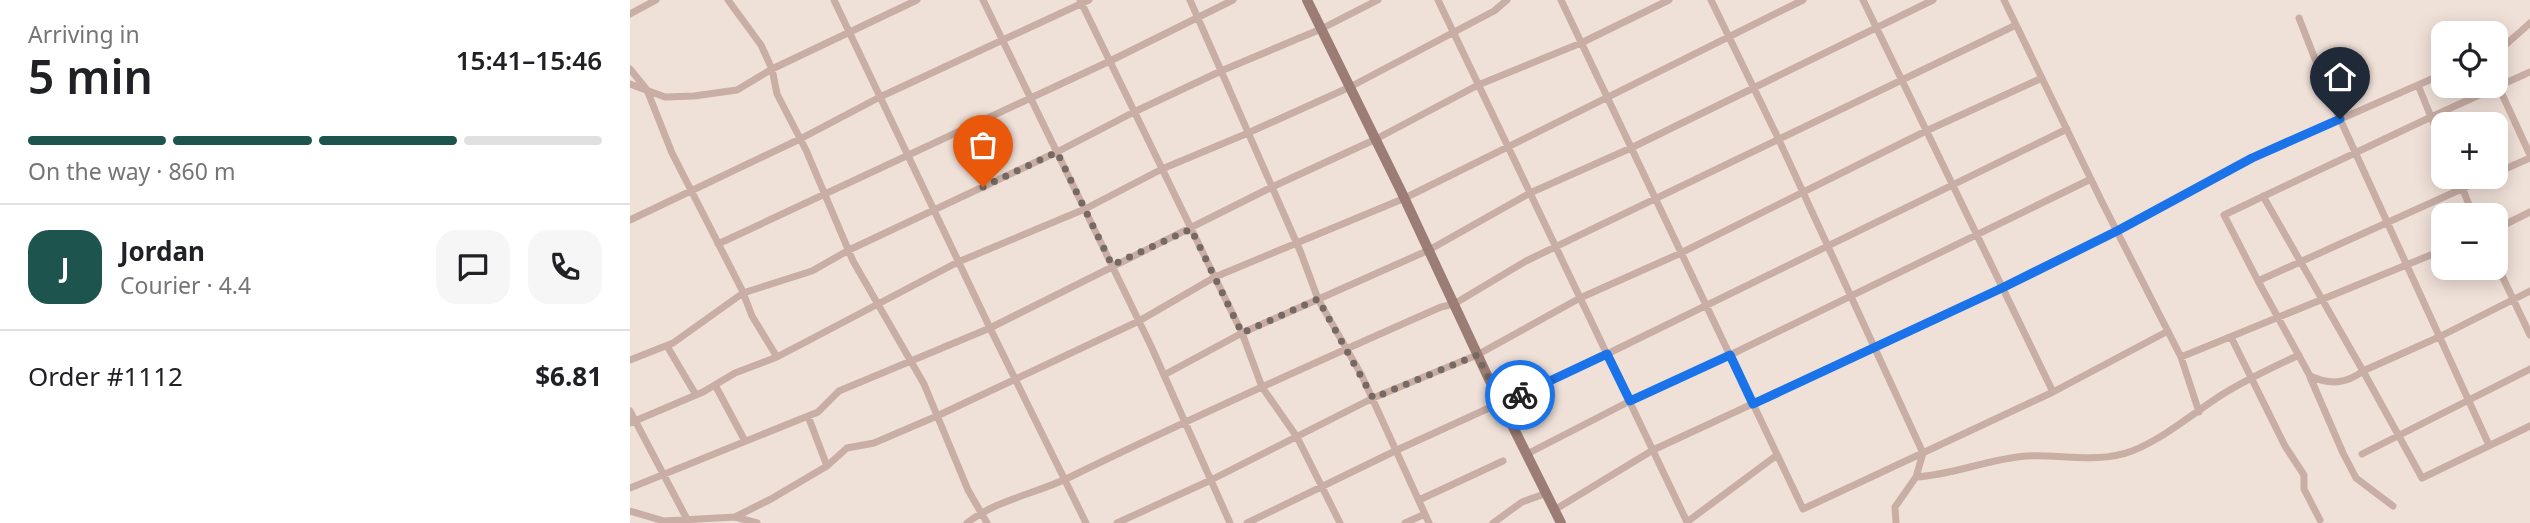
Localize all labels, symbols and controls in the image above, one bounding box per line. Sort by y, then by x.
text: Arriving in [28,18,140,50]
map controls [2431,21,2508,280]
button: locate [2431,21,2508,98]
text: 15:41–15:46 [456,42,602,78]
text: 5 min [28,45,153,107]
pin [2310,47,2370,119]
icon: home [2321,58,2359,96]
button: + [2431,112,2508,189]
pin [953,115,1013,187]
icon: bag [964,126,1002,164]
text: On the way · 860 m [28,155,235,187]
button: − [2431,203,2508,280]
button: chat [436,230,510,304]
button: phone [528,230,602,304]
text: Jordan [120,233,205,269]
text: J [61,249,69,285]
text: Courier · 4.4 [120,269,251,301]
text: Order #1112 [28,358,183,394]
text: $6.81 [535,358,602,394]
courier [1485,360,1555,430]
icon: bike [1501,376,1539,414]

